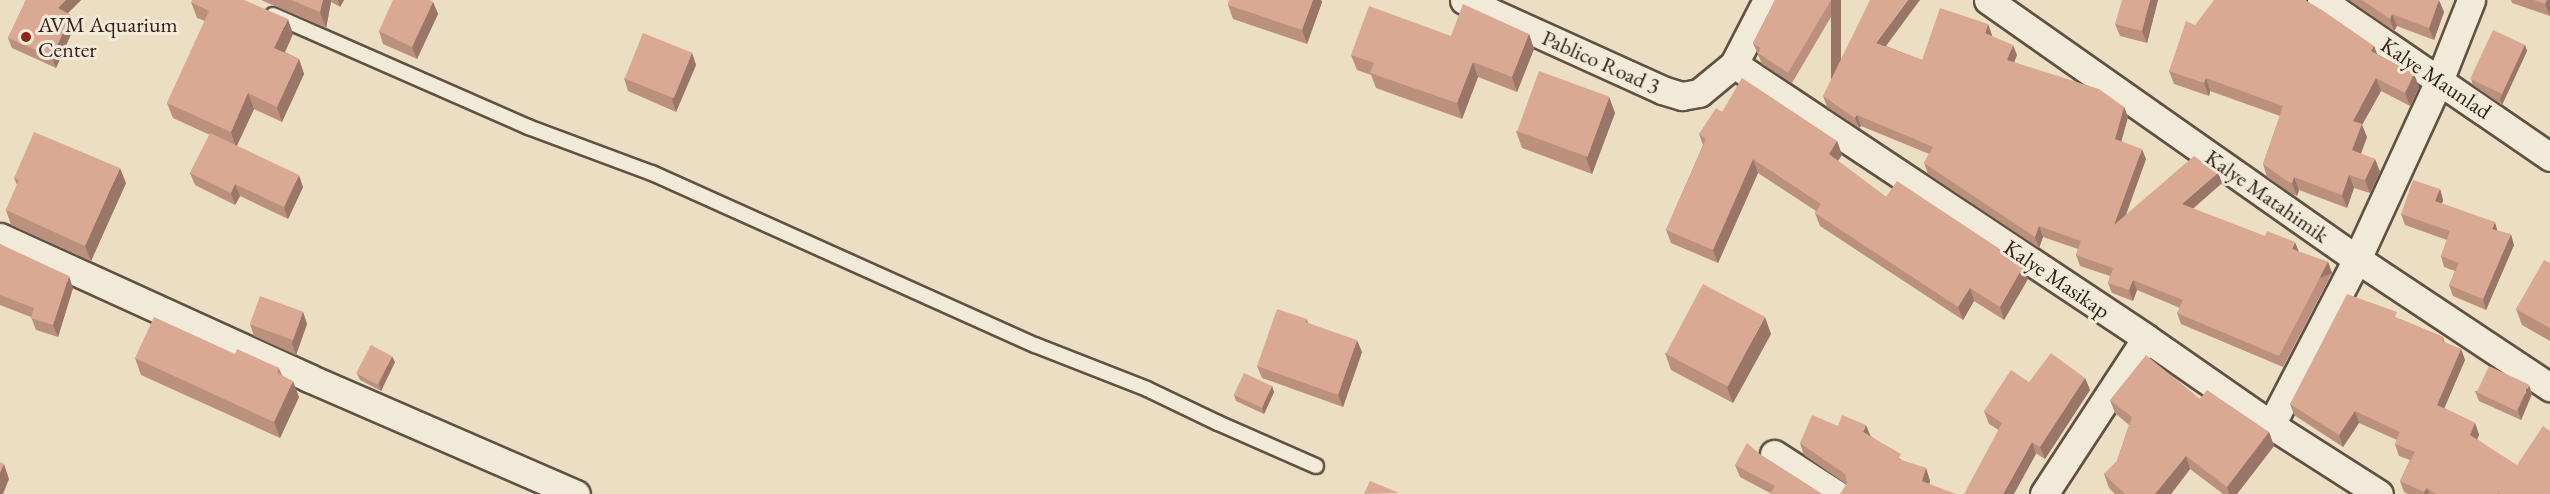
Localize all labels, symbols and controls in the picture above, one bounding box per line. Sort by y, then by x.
place label: AVM Aquarium Center [38,11,178,62]
street label: Pablico Road 3 [1538,24,1664,100]
marker: AVM Aquarium Center [19,30,33,44]
street label: Kalye Maunlad [2376,31,2496,125]
street label: Kalye Matahimik [2200,144,2334,248]
street label: Kalye Masikap [1999,234,2115,324]

